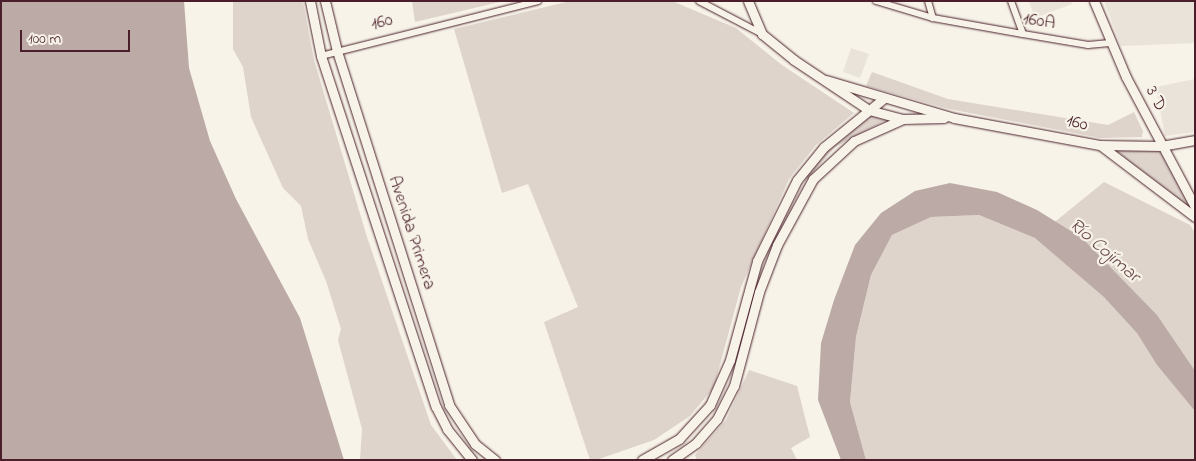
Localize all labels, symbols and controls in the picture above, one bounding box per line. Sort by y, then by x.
street label: 160A [1021,9,1057,35]
street label: 160 [369,10,395,36]
scale bar [22,20,132,52]
text: 100 m [28,28,61,50]
street label: 3 D [1140,83,1170,115]
street label: 160 [1064,111,1090,137]
street label: Avenida Primera [382,173,440,293]
water label: Río Cojímar [1064,214,1144,288]

